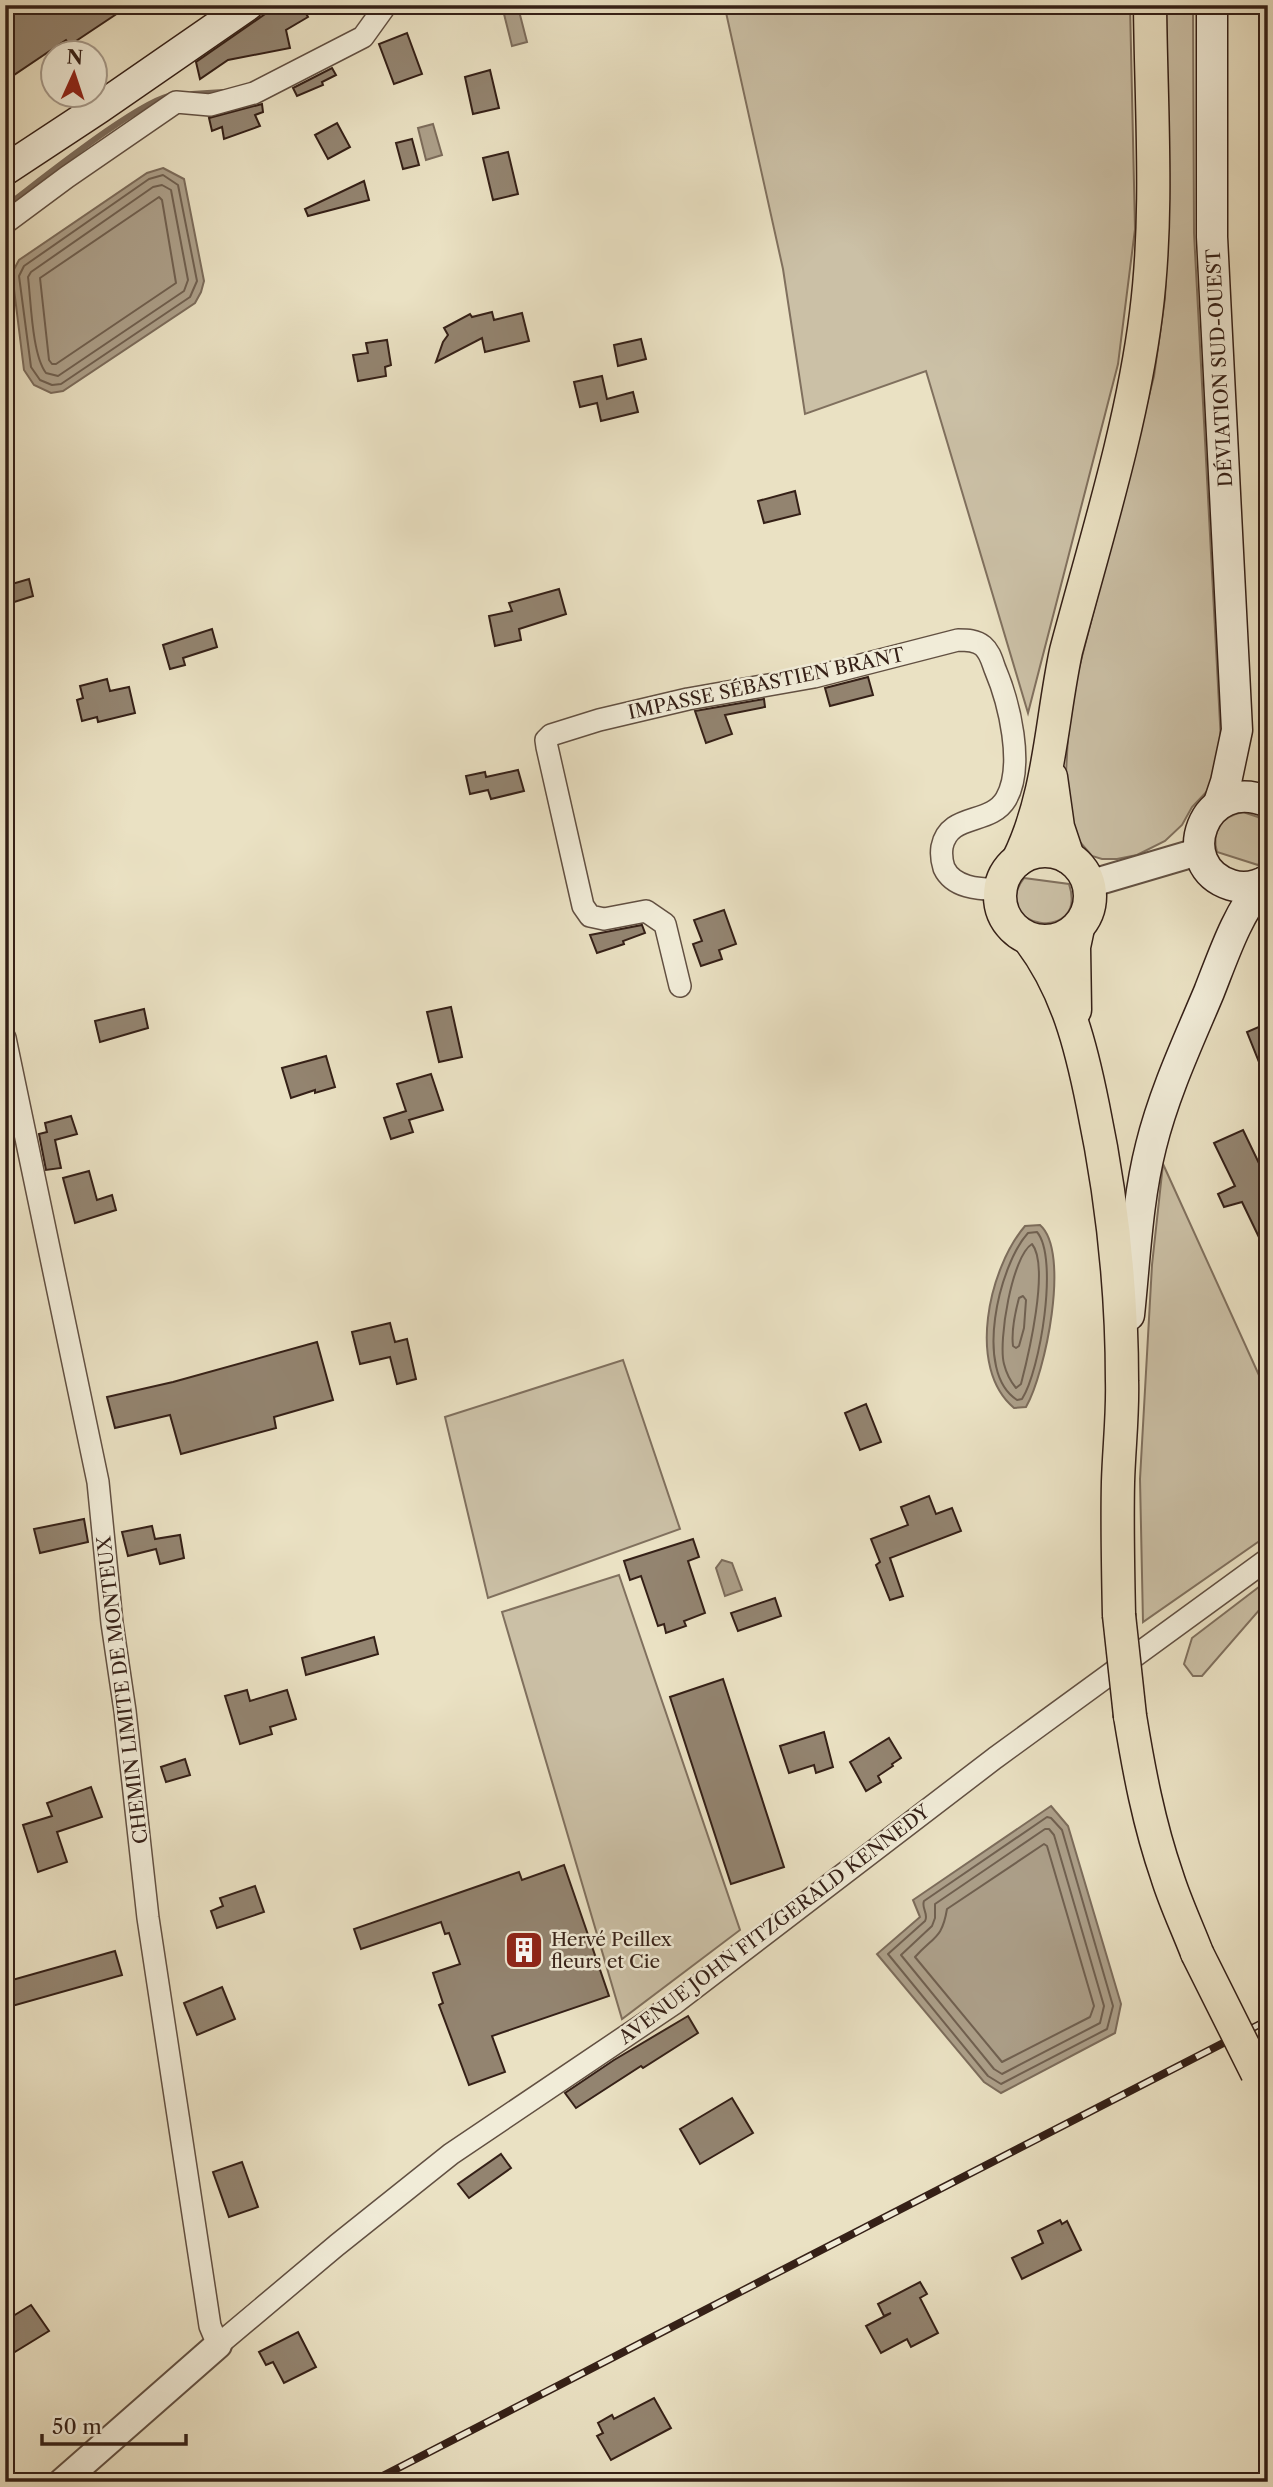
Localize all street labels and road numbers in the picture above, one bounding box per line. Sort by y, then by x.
street label: DÉVIATION SUD-OUEST [1202,248,1237,488]
street label: IMPASSE SÉBASTIEN BRANT [626,643,907,724]
street label: CHEMIN LIMITE DE MONTEUX [92,1534,153,1845]
street label: AVENUE JOHN FITZGERALD KENNEDY [613,1799,935,2050]

